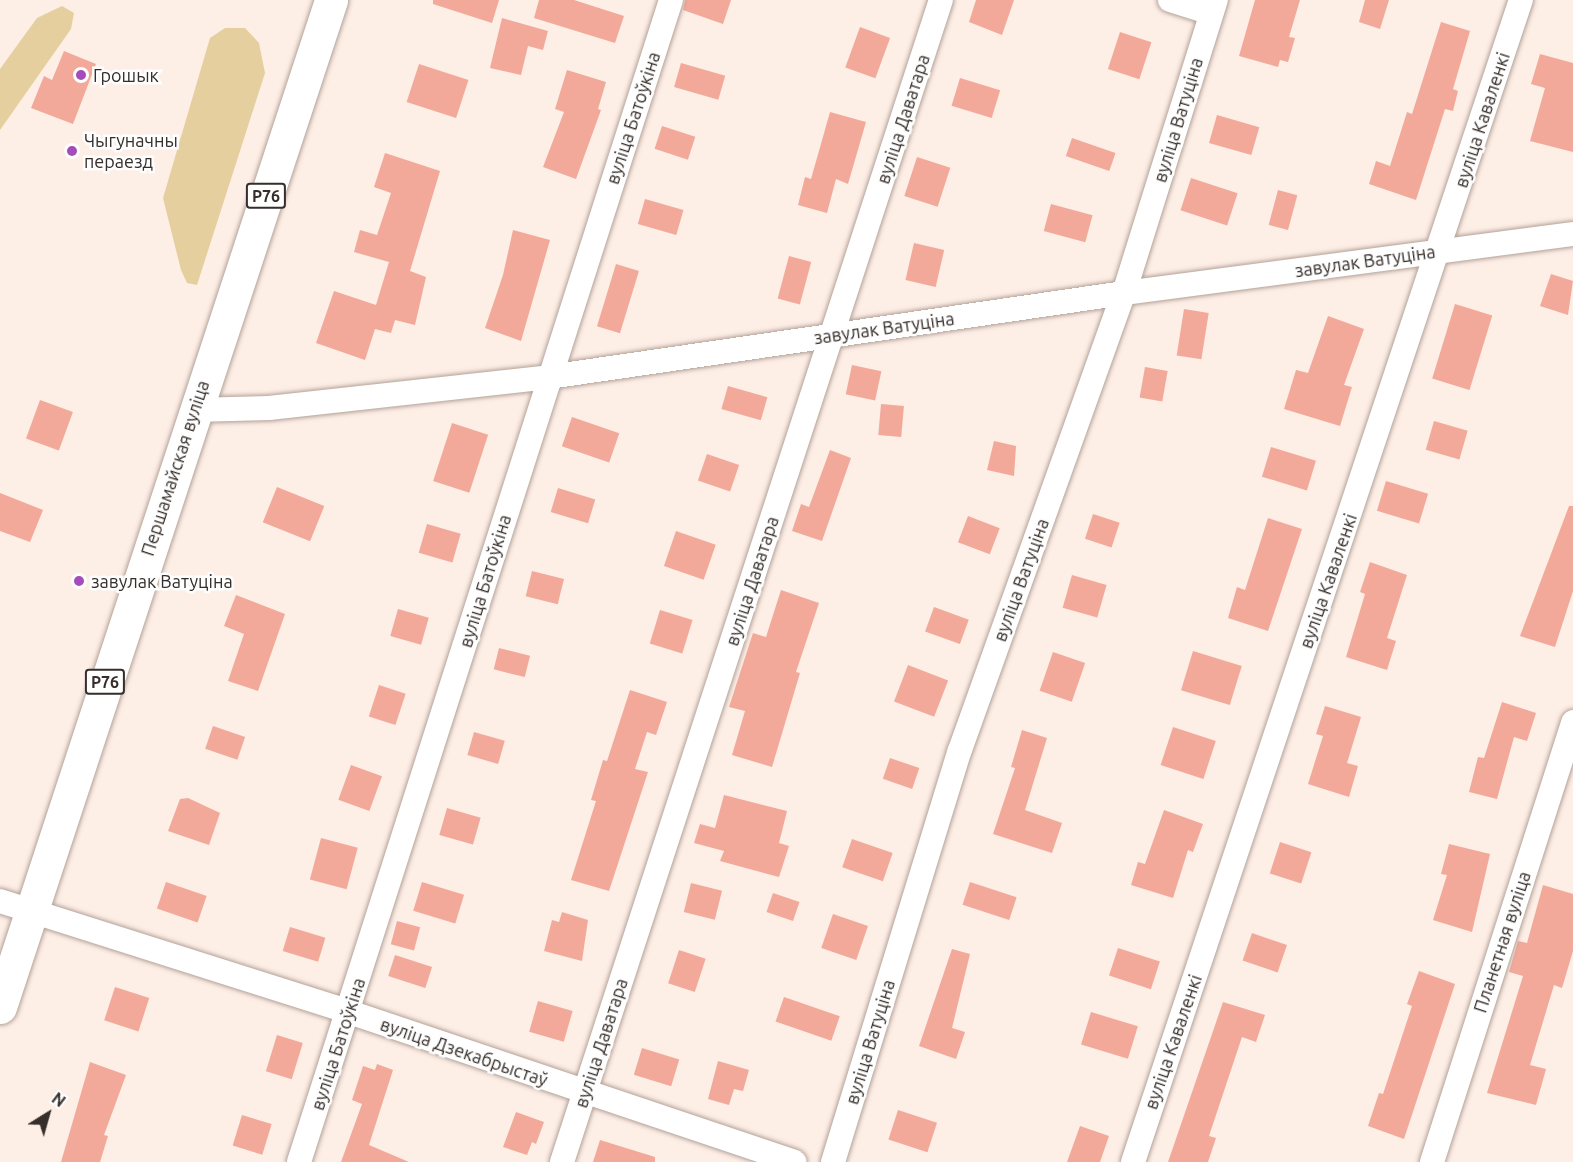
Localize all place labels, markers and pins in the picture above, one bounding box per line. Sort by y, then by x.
place label: Грошык [93,64,159,86]
marker: Грошык [74,68,88,82]
place label: Чыгуначны пераезд [84,130,178,172]
marker: Чыгуначны пераезд [65,144,79,158]
place label: завулак Ватуціна [91,570,233,592]
marker: завулак Ватуціна [72,574,86,588]

